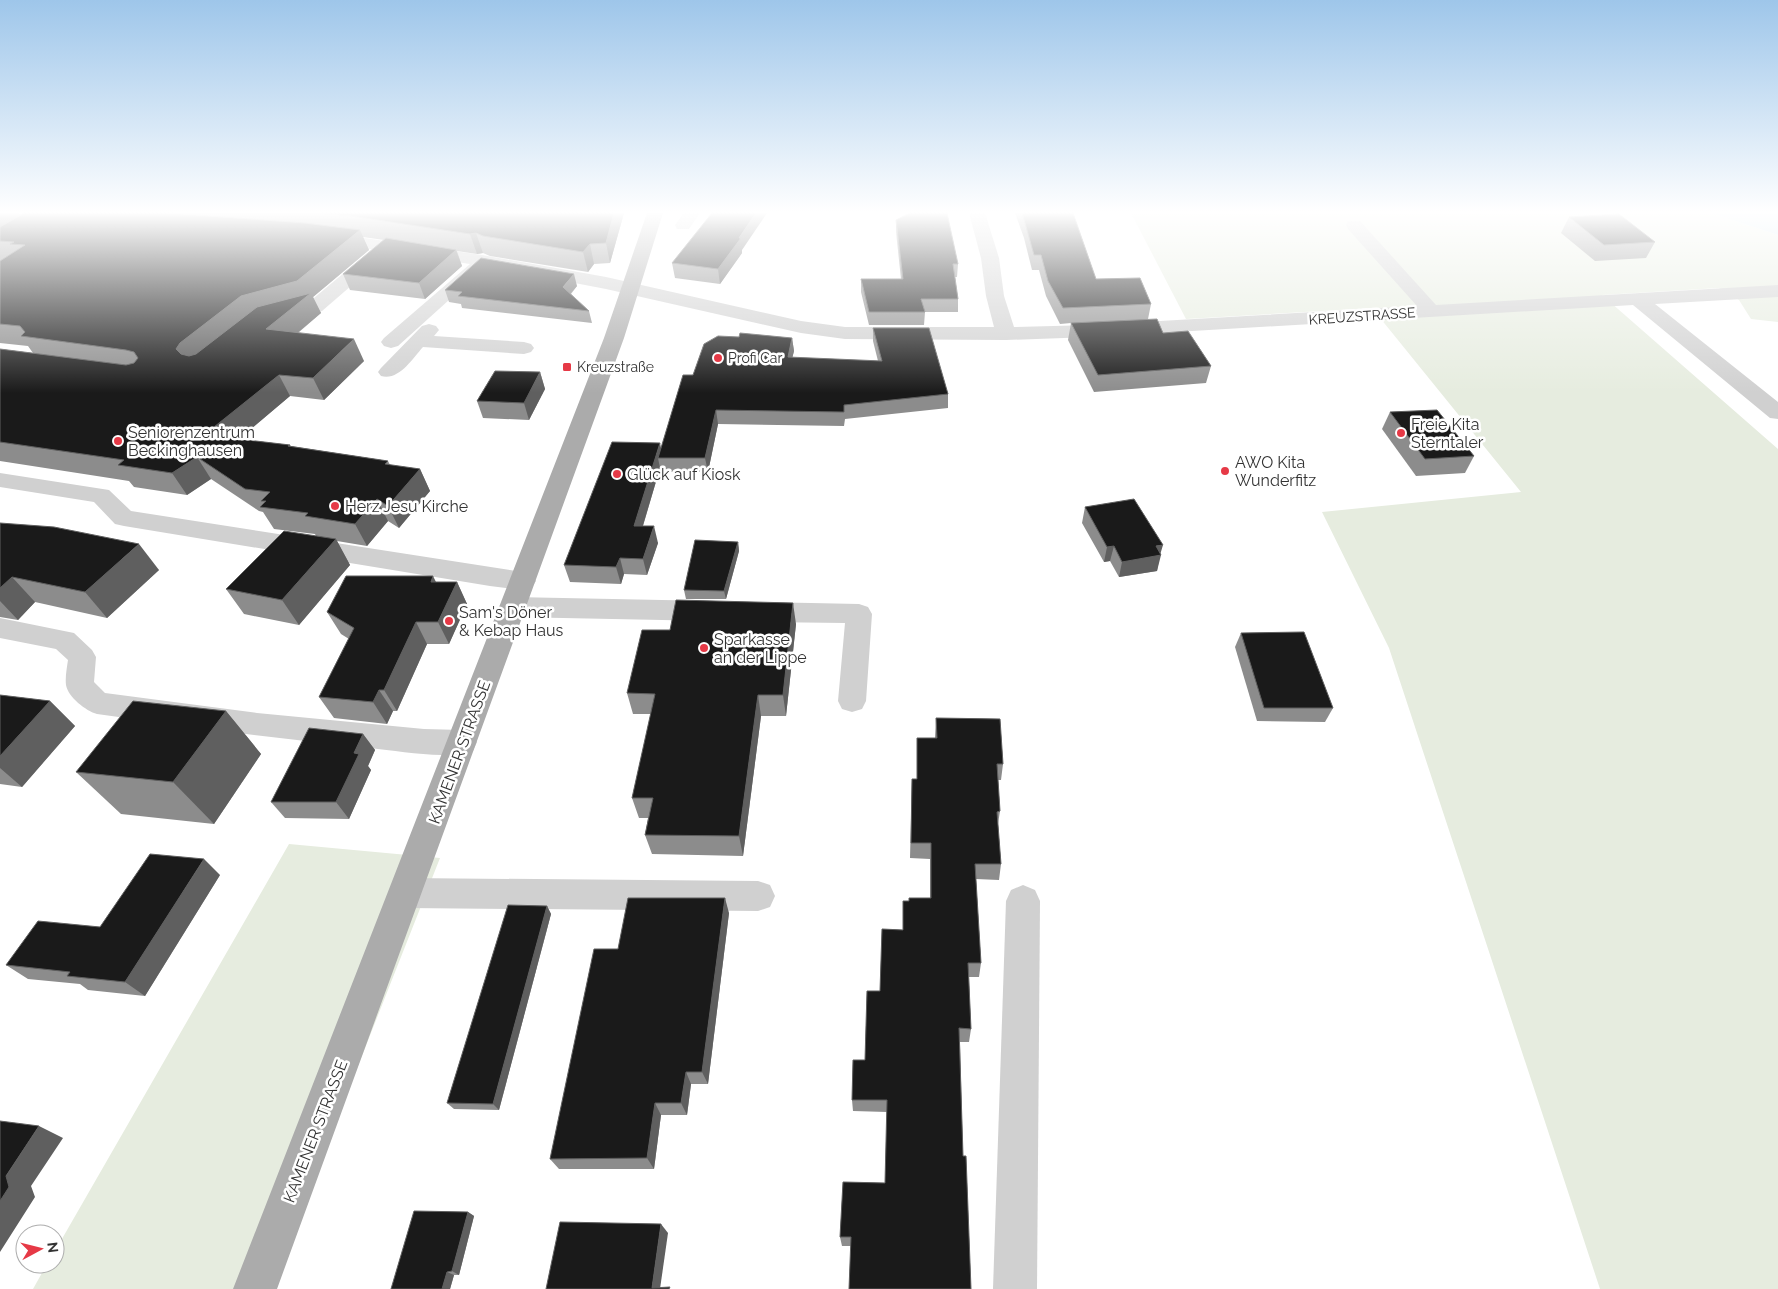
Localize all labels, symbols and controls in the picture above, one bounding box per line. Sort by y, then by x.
street label: KREUZSTRASSE [1308,304,1416,328]
place label: Profi Car [728,350,782,366]
marker: Profi Car [712,352,724,364]
place label: Kreuzstraße [577,359,654,375]
marker: Kreuzstraße [561,361,573,373]
place label: Freie Kita Sterntaler [1411,415,1484,452]
place label: Seniorenzentrum Beckinghausen [128,423,255,460]
marker: Freie Kita Sterntaler [1395,427,1407,439]
marker: Seniorenzentrum Beckinghausen [112,435,124,447]
place label: AWO Kita Wunderfitz [1235,453,1316,490]
place label: Glück auf Kiosk [627,465,741,484]
marker: AWO Kita Wunderfitz [1219,465,1231,477]
marker: Glück auf Kiosk [611,468,623,480]
place label: Herz Jesu Kirche [345,497,468,516]
marker: Herz Jesu Kirche [329,500,341,512]
place label: Sam's Döner & Kebap Haus [459,603,563,640]
marker: Sam's Döner & Kebap Haus [443,615,455,627]
place label: Sparkasse an der Lippe [714,630,807,667]
marker: Sparkasse an der Lippe [698,642,710,654]
street label: KAMENER STRASSE [425,678,494,826]
street label: KAMENER STRASSE [280,1057,352,1205]
north arrow [15,1224,65,1274]
text: N [44,1241,61,1254]

